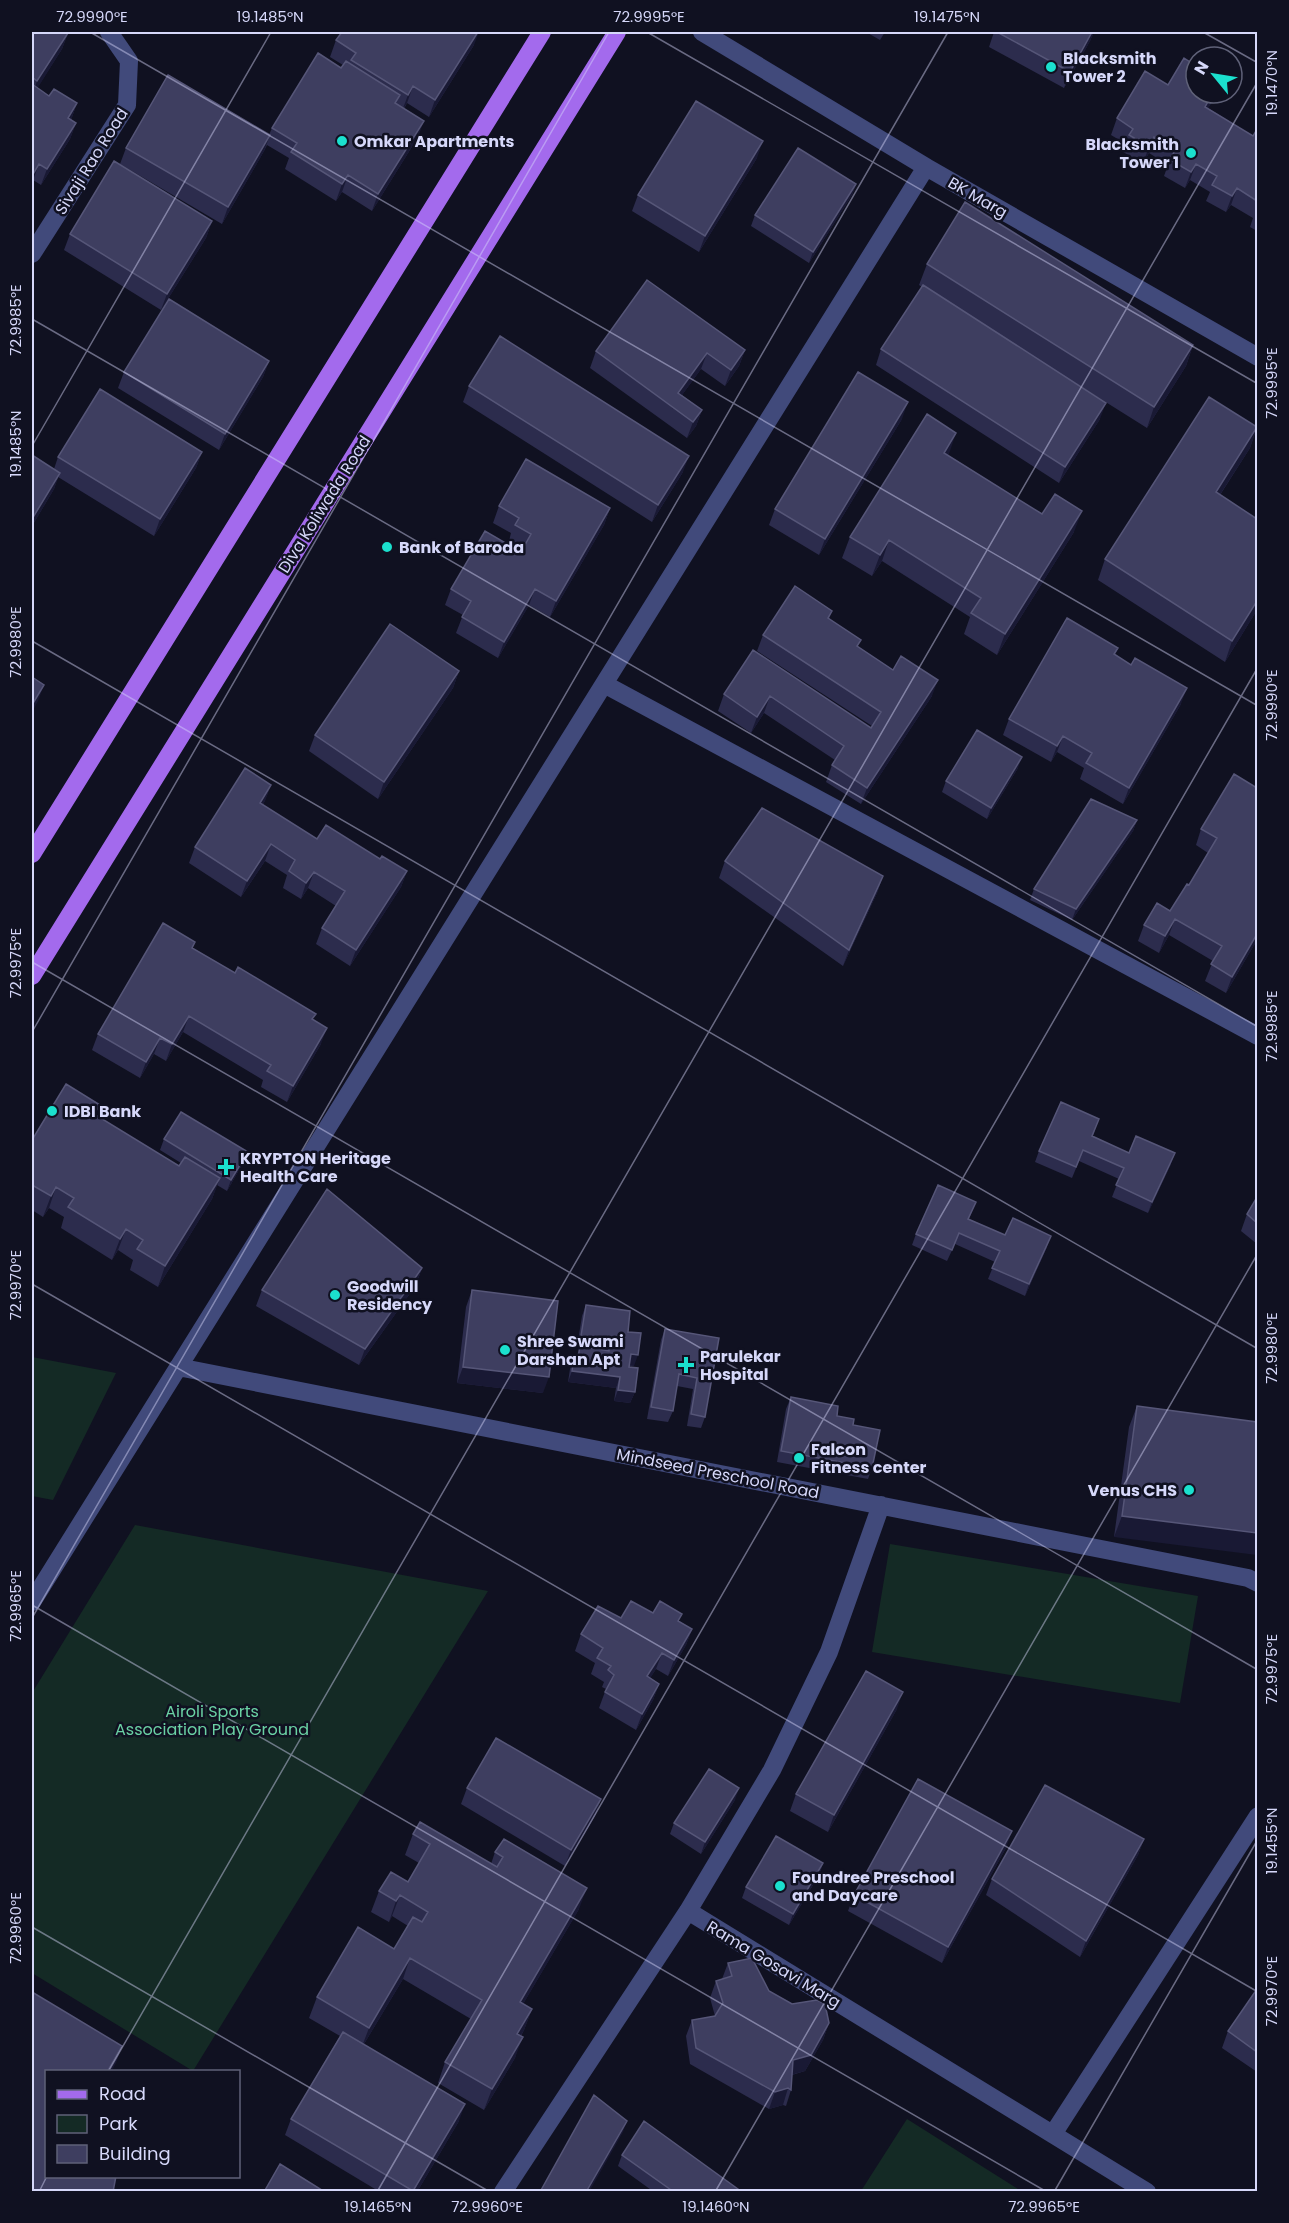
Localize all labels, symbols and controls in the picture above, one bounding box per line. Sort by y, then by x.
text: 72.9990°E [56,6,128,27]
text: 19.1485°N [236,6,304,27]
text: 72.9995°E [613,6,685,27]
text: 19.1475°N [914,6,980,27]
north arrow [1184,45,1244,105]
place label: Blacksmith Tower 2 [1063,47,1157,88]
text: 19.1470°N [1261,50,1282,116]
text: N [1188,57,1214,79]
marker: Blacksmith Tower 2 [1044,60,1058,74]
street label: Sivaji Rao Road [49,103,133,219]
place label: Omkar Apartments [354,130,514,153]
place label: Blacksmith Tower 1 [1085,133,1179,174]
marker: Omkar Apartments [335,134,349,148]
marker: Blacksmith Tower 1 [1184,146,1198,160]
street label: BK Marg [944,171,1012,224]
text: 72.9985°E [5,284,26,356]
text: 72.9995°E [1261,347,1282,419]
text: 19.1485°N [5,410,26,478]
street label: Diva Koliwada Road [273,431,376,578]
place label: Bank of Baroda [399,536,524,559]
marker: Bank of Baroda [380,540,394,554]
text: 72.9980°E [5,606,26,678]
text: 72.9990°E [1261,669,1282,741]
text: 72.9975°E [5,928,26,998]
text: 72.9985°E [1261,990,1282,1062]
place label: IDBI Bank [64,1100,141,1123]
marker: IDBI Bank [45,1104,59,1118]
place label: KRYPTON Heritage Health Care [240,1147,391,1188]
marker: KRYPTON Heritage Health Care [217,1158,235,1176]
text: 72.9970°E [5,1250,26,1320]
place label: Goodwill Residency [347,1275,433,1316]
marker: Goodwill Residency [328,1288,342,1302]
text: 72.9980°E [1261,1312,1282,1384]
place label: Shree Swami Darshan Apt [517,1330,624,1371]
marker: Shree Swami Darshan Apt [498,1343,512,1357]
place label: Parulekar Hospital [700,1345,781,1386]
marker: Parulekar Hospital [677,1356,695,1374]
place label: Falcon Fitness center [811,1438,927,1479]
street label: Mindseed Preschool Road [615,1443,821,1504]
marker: Falcon Fitness center [792,1451,806,1465]
place label: Venus CHS [1088,1479,1177,1502]
marker: Venus CHS [1182,1483,1196,1497]
text: 72.9965°E [5,1570,26,1642]
text: 72.9975°E [1261,1634,1282,1704]
park label: Airoli Sports Association Play Ground [115,1700,309,1741]
text: 19.1455°N [1261,1807,1282,1875]
place label: Foundree Preschool and Daycare [792,1866,955,1907]
marker: Foundree Preschool and Daycare [773,1879,787,1893]
text: 72.9960°E [5,1892,26,1964]
street label: Rama Gosavi Marg [702,1915,845,2014]
text: 72.9970°E [1261,1956,1282,2026]
legend [45,2070,240,2178]
text: Road [99,2081,146,2106]
text: Park [99,2111,138,2136]
text: Building [99,2141,171,2166]
text: 19.1465°N [344,2196,412,2217]
text: 72.9960°E [451,2196,523,2217]
text: 19.1460°N [682,2196,750,2217]
text: 72.9965°E [1008,2196,1080,2217]

